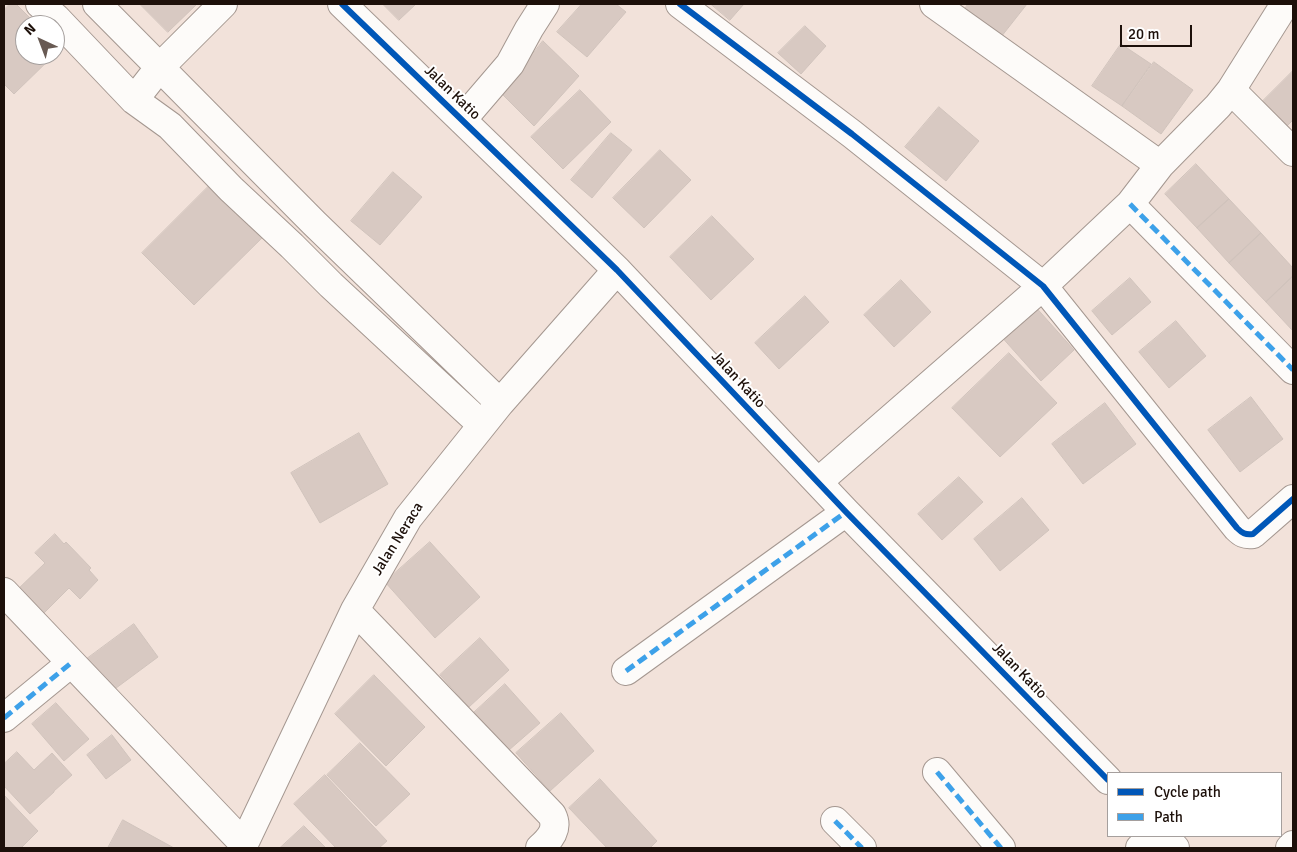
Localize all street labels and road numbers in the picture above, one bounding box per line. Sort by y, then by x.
street label: Jalan Katio [420,62,484,124]
street label: Jalan Katio [707,348,769,412]
street label: Jalan Neraca [368,499,428,579]
street label: Jalan Katio [988,639,1050,703]

